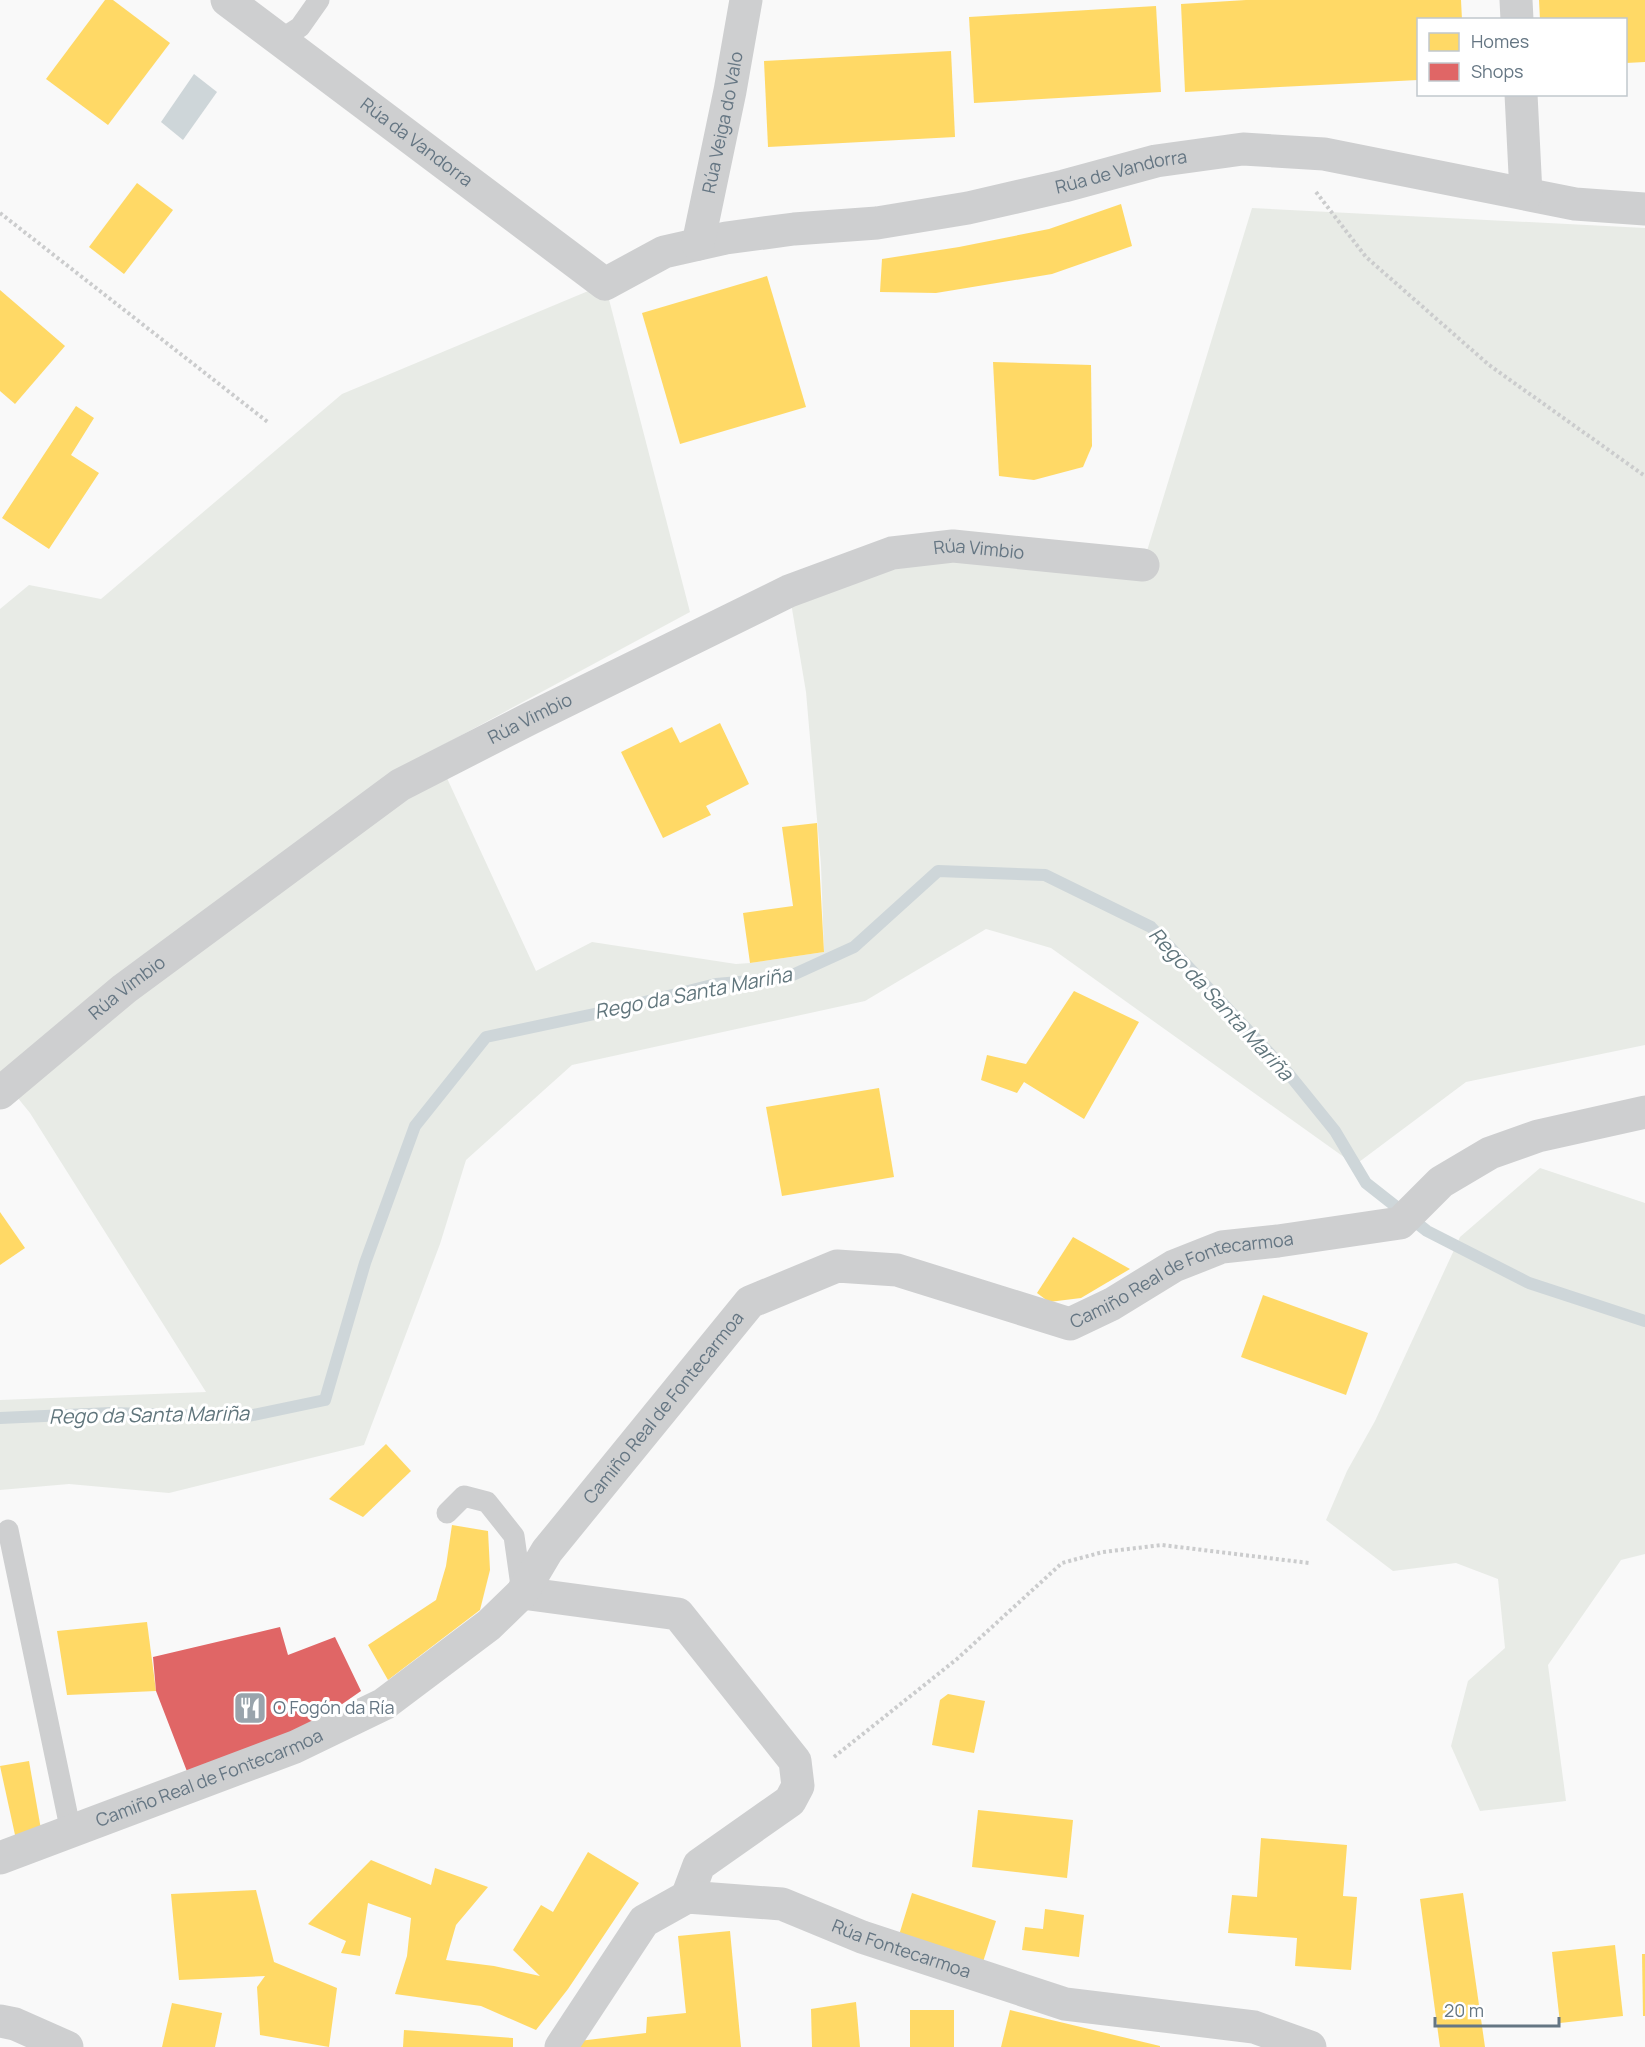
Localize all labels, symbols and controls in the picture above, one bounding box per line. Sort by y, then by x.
legend [1417,18,1627,96]
text: Homes [1471,29,1529,53]
street label: Rúa Veiga do Valo [696,49,748,196]
text: Shops [1471,59,1523,83]
street label: Rúa da Vandorra [356,92,478,192]
street label: Rúa de Vandorra [1053,144,1188,199]
street label: Rúa Vimbio [932,533,1026,564]
street label: Rúa Vimbio [483,687,576,749]
water label: Rego da Santa Mariña [1143,921,1300,1087]
street label: Rúa Vimbio [83,950,170,1025]
water label: Rego da Santa Mariña [592,960,795,1025]
street label: Camiño Real de Fontecarmoa [1065,1226,1295,1333]
street label: Camiño Real de Fontecarmoa [577,1306,749,1508]
water label: Rego da Santa Mariña [49,1399,250,1430]
restaurant icon: O Fogón da Ría [232,1690,268,1726]
place label: O Fogón da Ría [273,1695,394,1719]
street label: Camiño Real de Fontecarmoa [92,1722,326,1832]
street label: Rúa Fontecarmoa [829,1913,974,1983]
scale bar [1435,1990,1560,2028]
text: 20 m [1444,1998,1484,2022]

